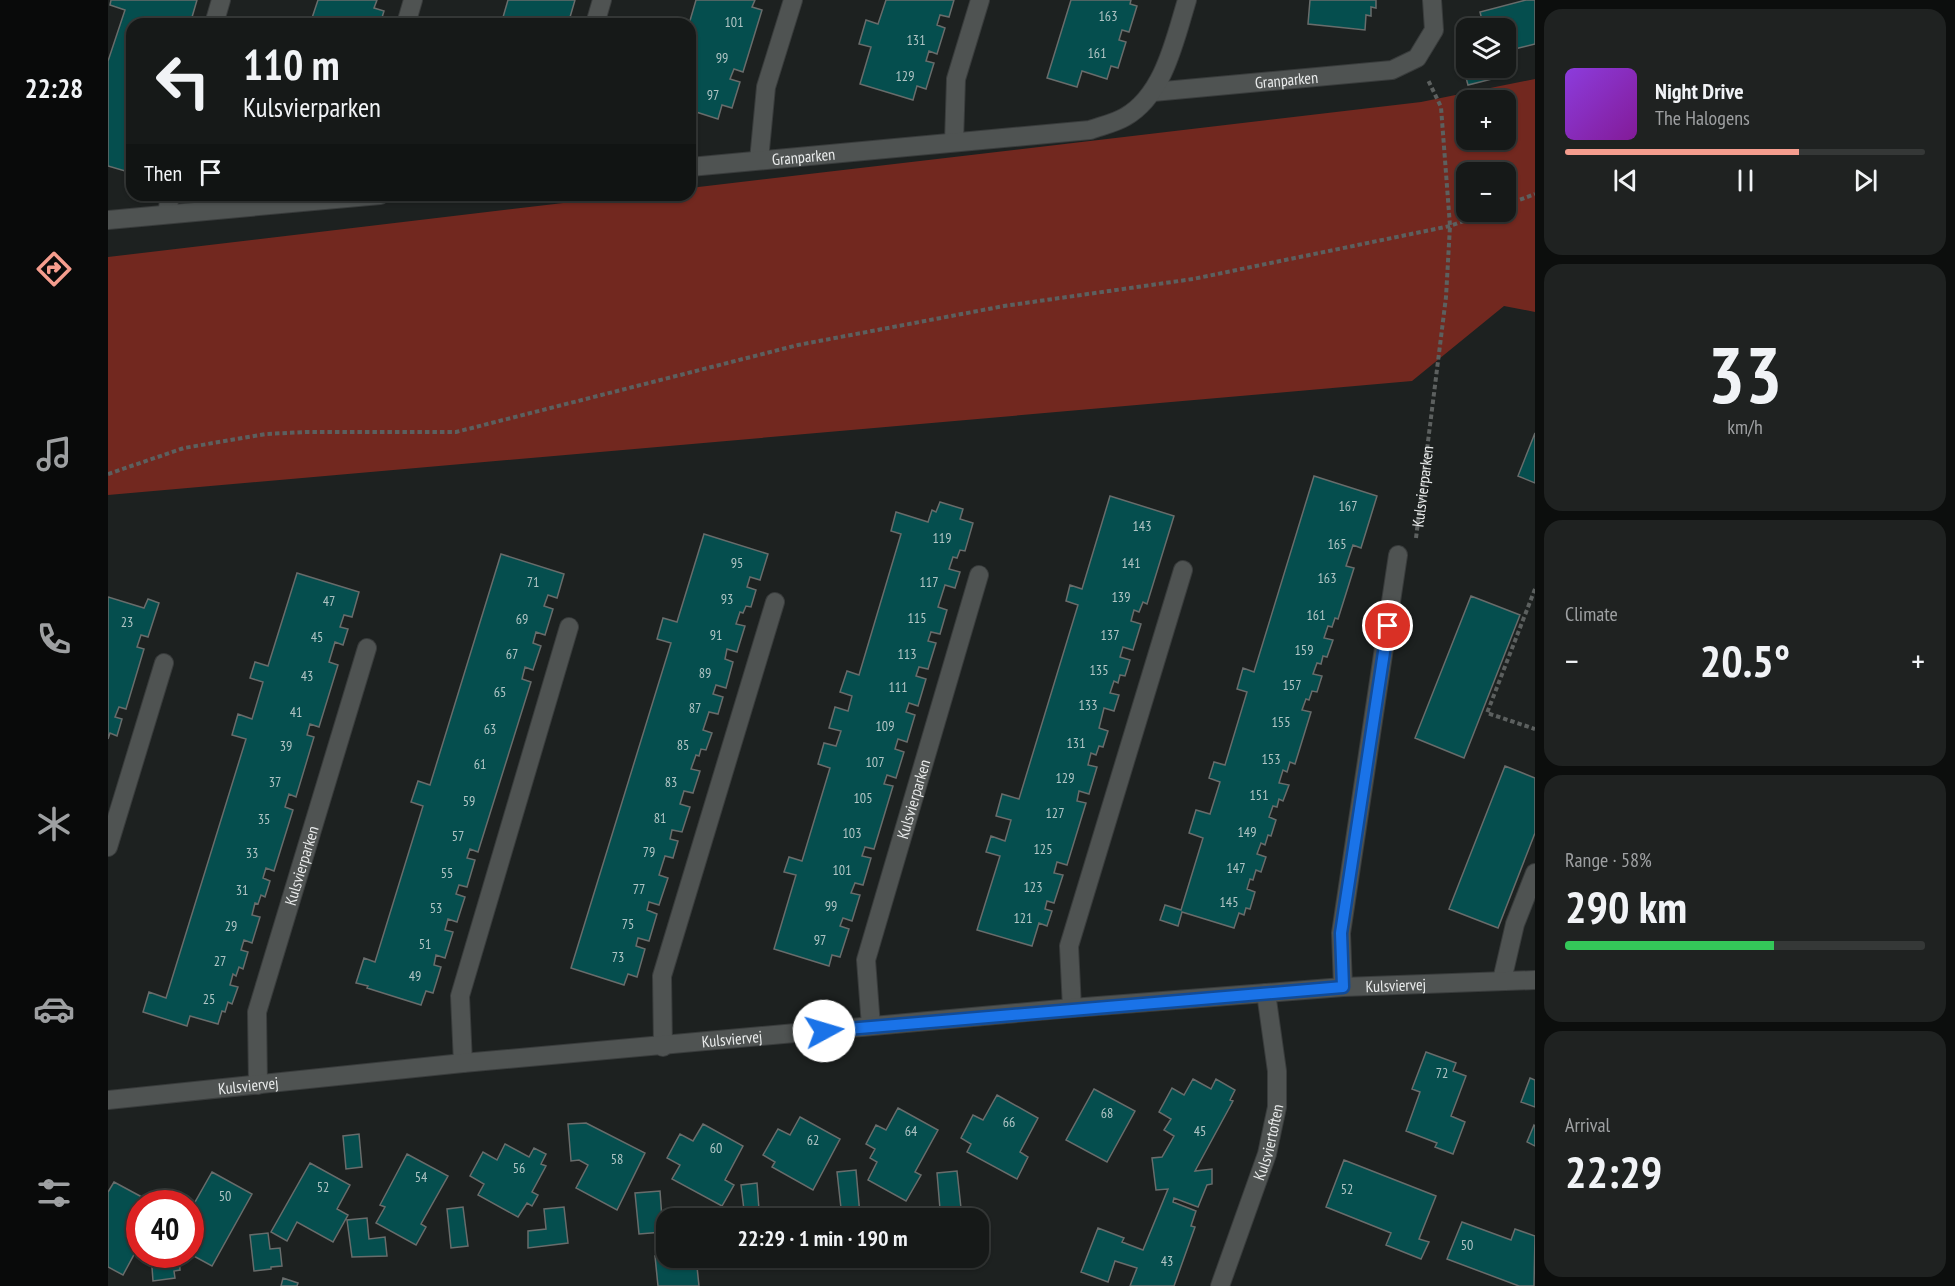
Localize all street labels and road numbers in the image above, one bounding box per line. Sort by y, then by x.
street label: Granparken [1254,67,1319,93]
street label: Granparken [771,144,836,169]
street label: Kulsvierparken [1407,445,1437,528]
street label: Kulsvierparken [892,757,934,841]
street label: Kulsvierparken [280,823,323,908]
street label: Kulsviervej [1365,974,1426,996]
street label: Kulsviervej [701,1026,763,1051]
street label: Kulsviervej [217,1072,279,1098]
street label: Kulsviertoften [1249,1102,1287,1183]

